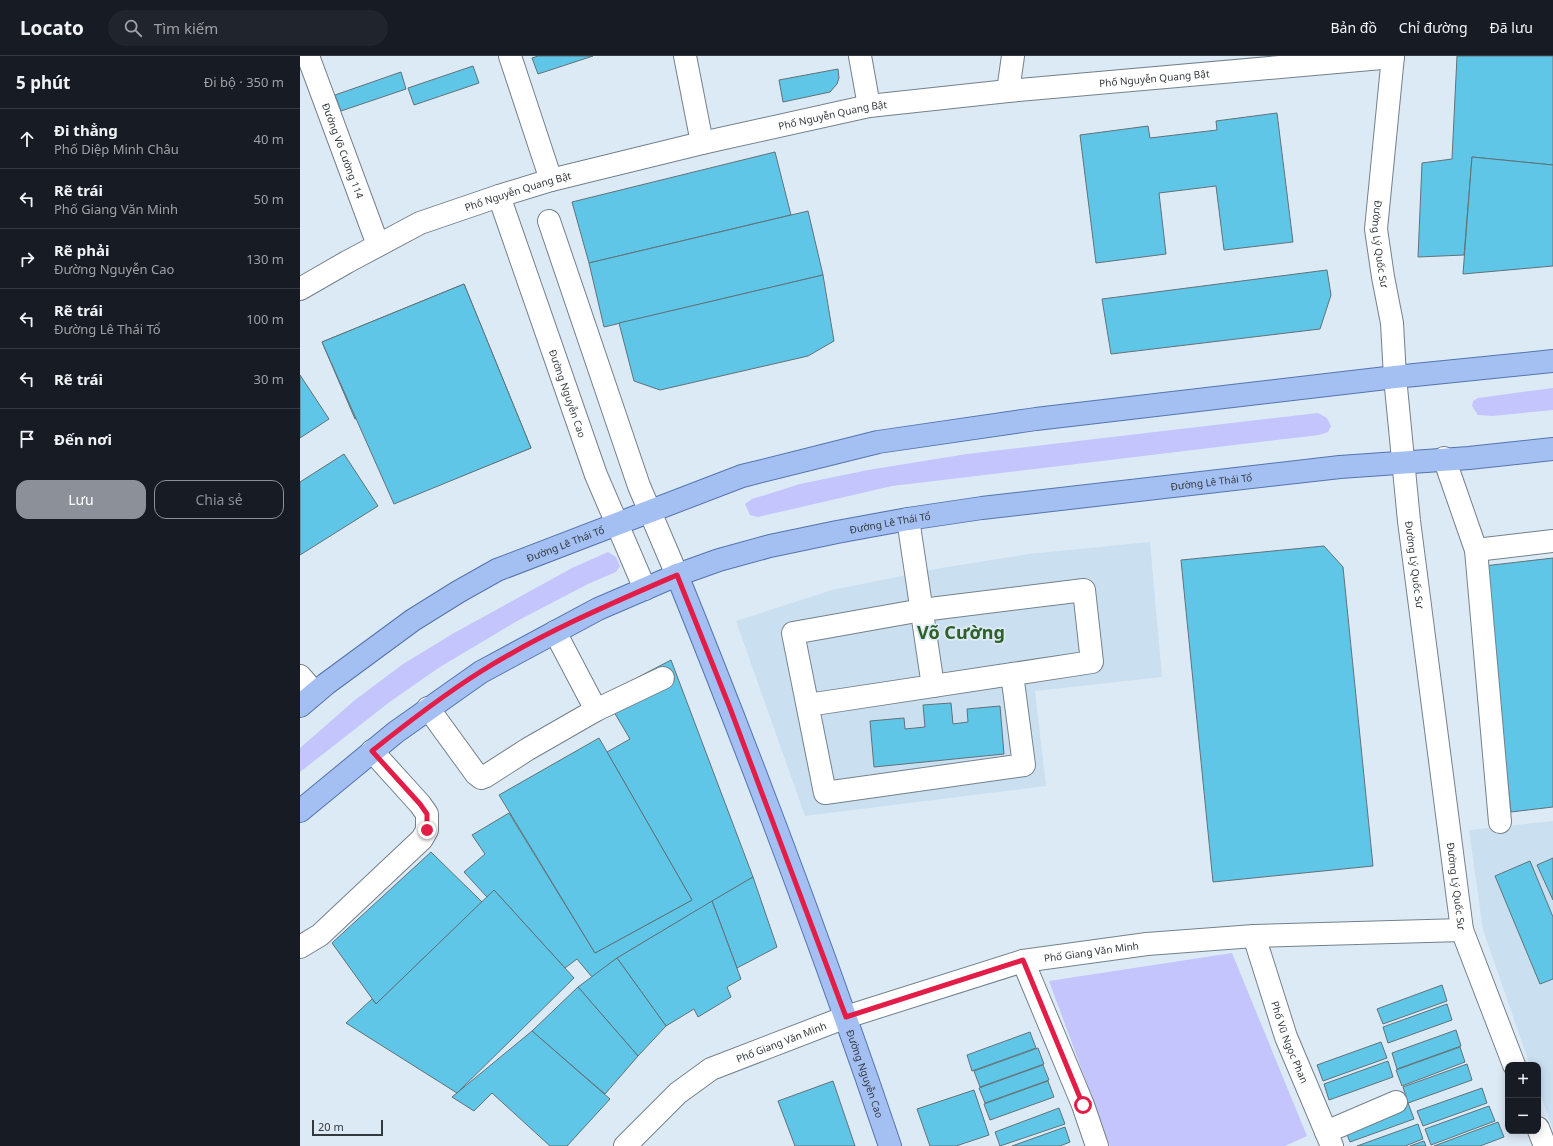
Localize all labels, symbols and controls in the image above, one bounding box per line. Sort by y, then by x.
search box [108,10,388,46]
text: Locato [20,15,84,41]
icon: search [122,17,144,39]
text: Tìm kiếm [154,18,218,38]
text: Bản đồ [1331,18,1377,37]
text: Chỉ đường [1399,18,1468,37]
text: Đã lưu [1490,18,1533,37]
street label: Phố Nguyễn Quang Bật [1098,66,1210,90]
text: 5 phút [16,71,70,94]
text: Đi bộ · 350 m [204,73,284,91]
street label: Phố Nguyễn Quang Bật [777,97,888,133]
street label: Đường Võ Cường 114 [319,101,367,201]
text: Đi thẳng [54,120,118,140]
icon: ahead [16,128,38,150]
text: 40 m [254,130,284,148]
text: Phố Diệp Minh Châu [54,140,179,158]
street label: Phố Nguyễn Quang Bật [463,168,573,214]
text: Rẽ trái [54,180,103,200]
icon: left [16,188,38,210]
text: 50 m [254,190,284,208]
text: Phố Giang Văn Minh [54,200,178,218]
street label: Đường Lý Quốc Sư [1369,200,1392,290]
text: Rẽ phải [54,240,109,260]
icon: right [16,248,38,270]
text: 130 m [246,250,284,268]
text: Đường Nguyễn Cao [54,260,174,278]
text: Rẽ trái [54,300,103,320]
icon: left [16,308,38,330]
text: 100 m [246,310,284,328]
text: Đường Lê Thái Tổ [54,320,161,338]
street label: Đường Nguyễn Cao [546,347,589,439]
icon: left [16,368,38,390]
text: Rẽ trái [54,369,103,389]
text: 30 m [254,370,284,388]
icon: arrive [16,428,38,450]
text: Đến nơi [54,429,112,449]
street label: Đường Lê Thái Tổ [1170,470,1253,493]
button: Lưu [16,480,146,519]
button: Chia sẻ [154,480,284,519]
street label: Đường Lê Thái Tổ [848,509,932,537]
street label: Đường Lý Quốc Sư [1402,520,1427,610]
street label: Đường Lê Thái Tổ [524,523,606,565]
district label: Võ Cường [917,620,1005,644]
route end [418,821,436,839]
street label: Đường Lý Quốc Sư [1444,841,1469,932]
street label: Phố Giang Văn Minh [1043,938,1140,965]
street label: Phố Vũ Ngọc Phan [1268,999,1312,1085]
street label: Phố Giang Văn Minh [734,1018,828,1066]
street label: Đường Nguyễn Cao [843,1028,887,1120]
map controls [1505,1062,1541,1134]
button: + [1505,1062,1541,1098]
route start [1074,1096,1092,1114]
button: − [1505,1098,1541,1134]
scale bar [312,1118,383,1137]
text: 20 m [318,1119,344,1134]

